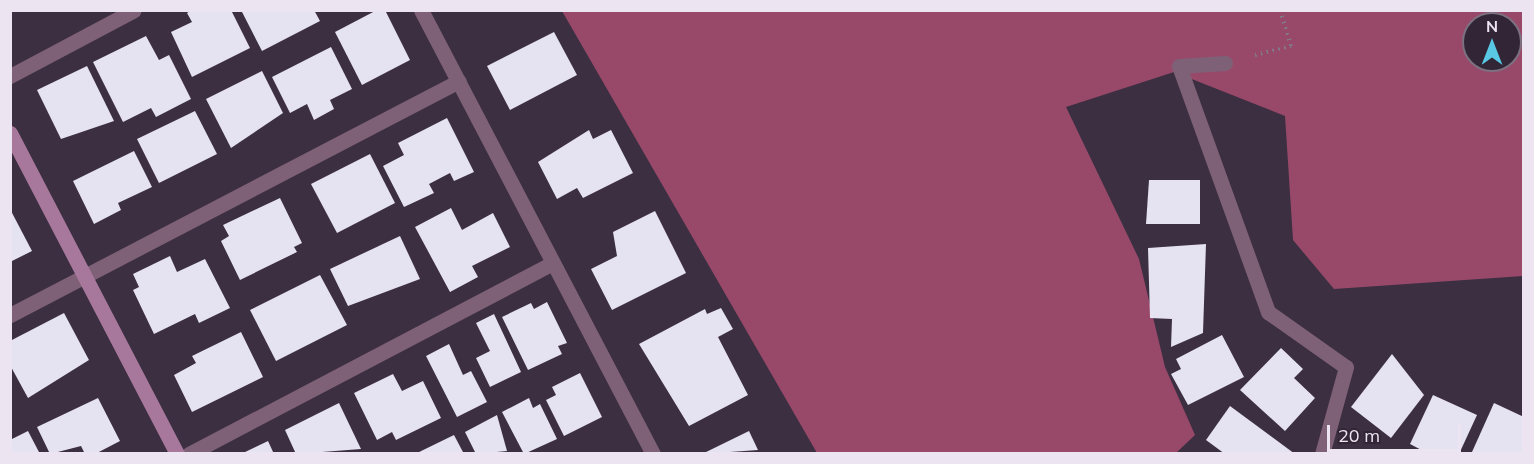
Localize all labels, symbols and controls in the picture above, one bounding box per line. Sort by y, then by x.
north arrow [1462,12,1522,72]
text: N [1486,16,1498,36]
scale bar [1330,413,1464,451]
text: 20 m [1338,424,1380,447]

